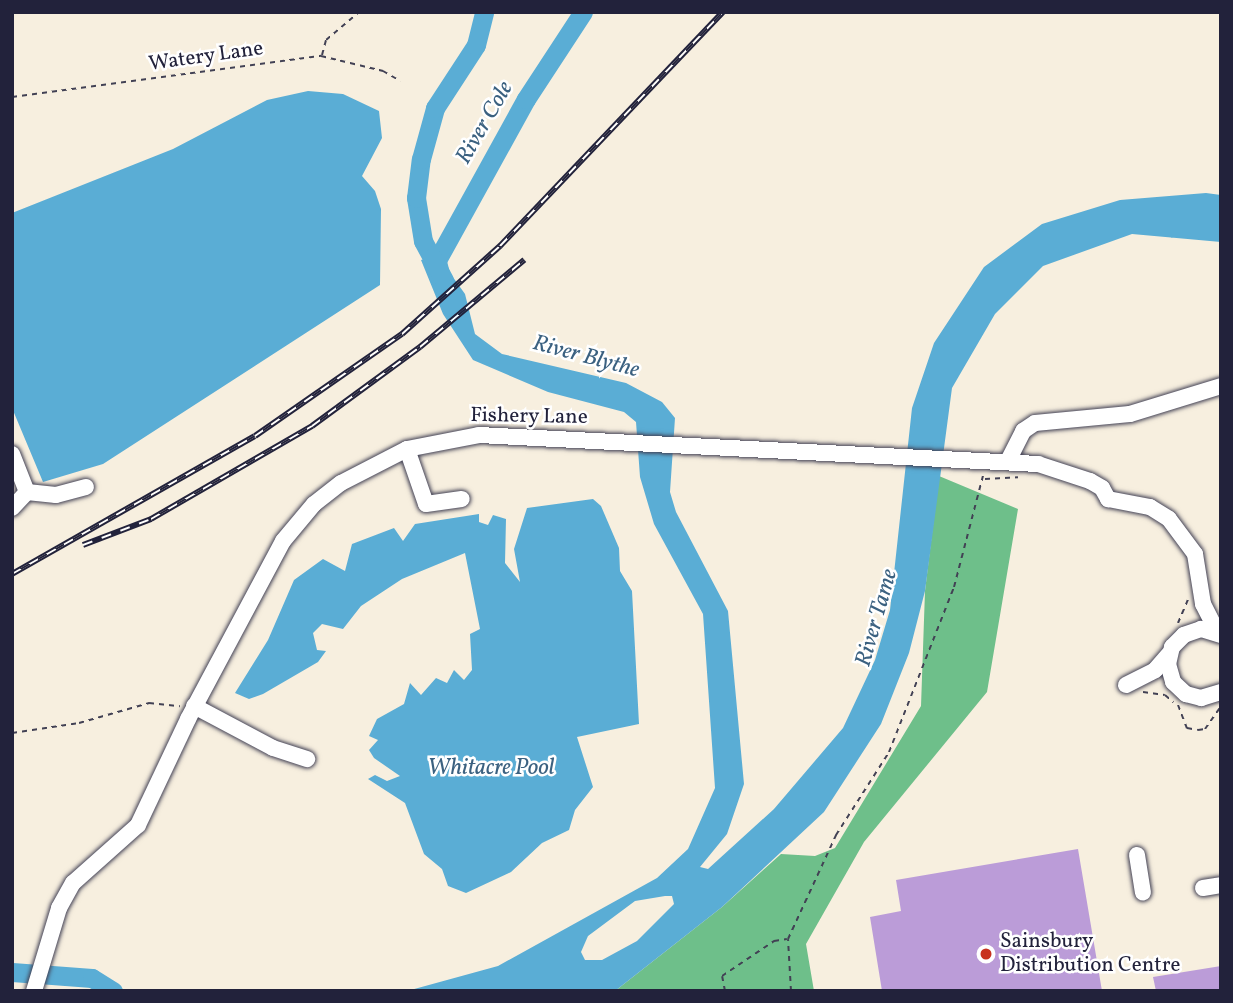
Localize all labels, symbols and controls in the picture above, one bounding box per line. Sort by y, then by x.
street label: Watery Lane [147,36,265,78]
water label: River Cole [450,77,520,169]
water label: River Blythe [530,330,642,384]
street label: Fishery Lane [470,403,588,431]
water label: River Tame [850,566,904,670]
water label: Whitacre Pool [428,754,554,782]
place label: Sainsbury Distribution Centre [1000,929,1180,979]
marker: Sainsbury Distribution Centre [978,946,994,962]

